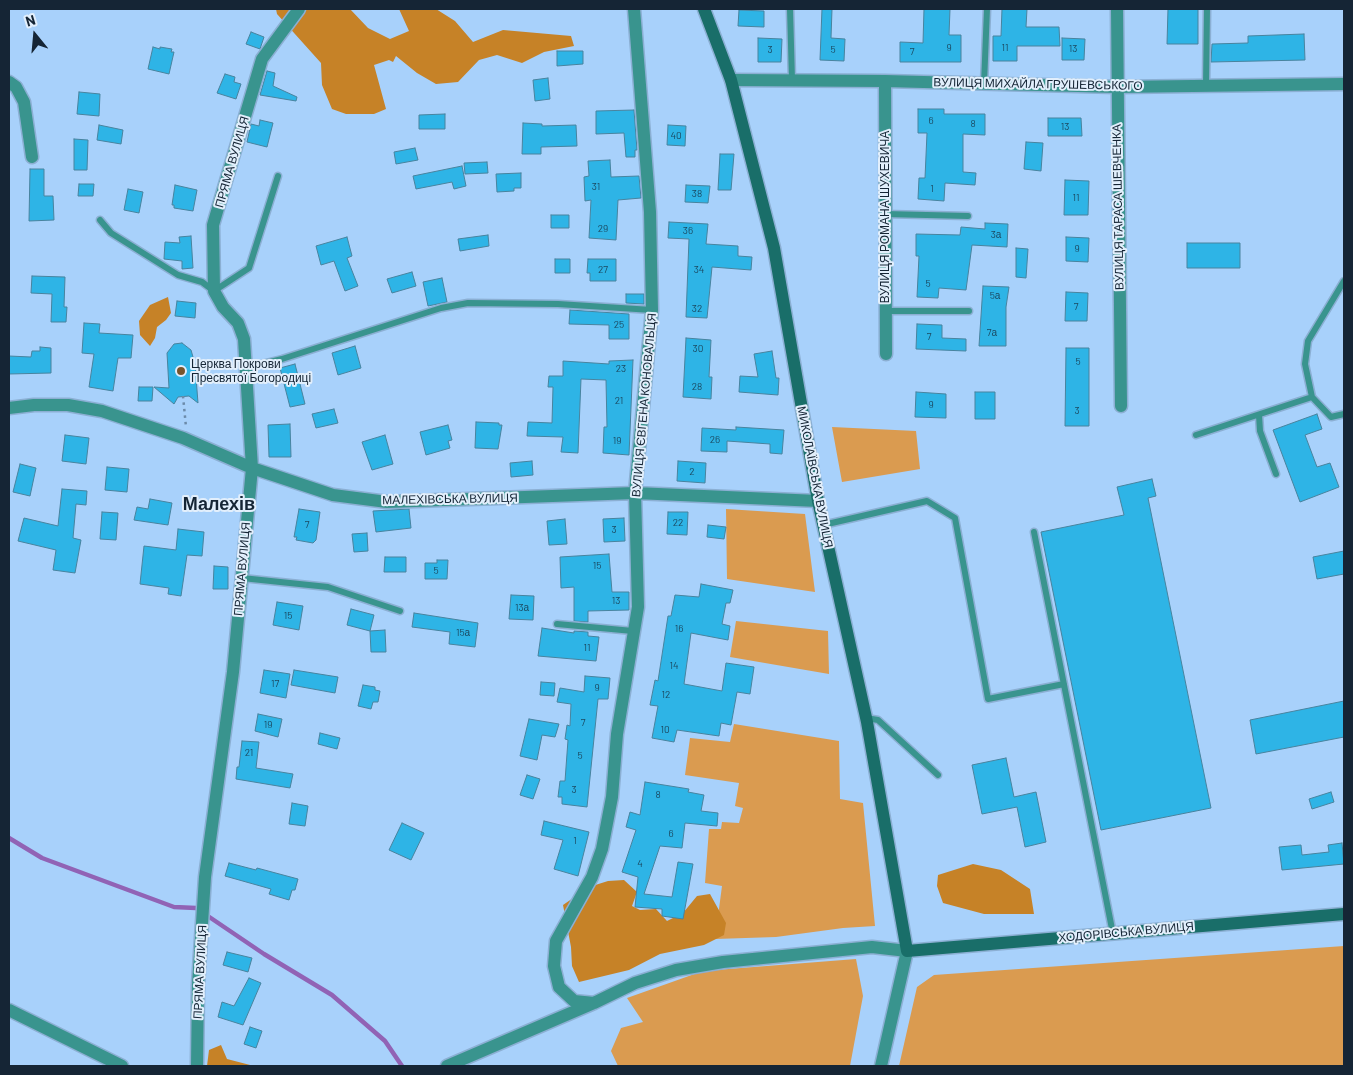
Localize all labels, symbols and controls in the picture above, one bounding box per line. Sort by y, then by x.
north arrow [10,10,60,60]
text: N [24,11,37,30]
house number: 9 [946,42,952,54]
house number: 11 [1001,42,1009,54]
house number: 13 [1069,43,1077,55]
house number: 3 [767,44,773,56]
house number: 5 [830,44,836,56]
house number: 7 [910,46,914,58]
street label: ВУЛИЦЯ МИХАЙЛА ГРУШЕВСЬКОГО [933,75,1143,93]
street label: ПРЯМА ВУЛИЦЯ [212,115,252,209]
house number: 6 [928,115,934,127]
house number: 8 [970,118,976,130]
house number: 13 [1061,121,1069,133]
street label: ВУЛИЦЯ ТАРАСА ШЕВЧЕНКА [1109,124,1127,290]
house number: 40 [670,130,682,142]
street label: ВУЛИЦЯ РОМАНА ШУХЕВИЧА [878,131,892,303]
house number: 31 [592,181,600,193]
house number: 1 [930,183,934,195]
house number: 38 [692,188,702,200]
house number: 11 [1072,192,1080,204]
house number: 29 [598,223,608,235]
house number: 36 [683,225,693,237]
house number: 3а [991,229,1001,241]
house number: 9 [1074,243,1080,255]
house number: 27 [598,264,608,276]
house number: 34 [694,264,704,276]
house number: 5 [925,278,931,290]
house number: 5а [990,290,1000,302]
house number: 7 [1074,301,1078,313]
house number: 32 [692,303,702,315]
street label: ВУЛИЦЯ ЄВГЕНА КОНОВАЛЬЦЯ [629,312,659,498]
house number: 25 [614,319,624,331]
house number: 7а [987,327,997,339]
house number: 7 [927,331,931,343]
house number: 30 [693,343,703,355]
house number: 5 [1075,356,1081,368]
place label: Церква Покрови Пресвятої Богородиці [191,357,311,385]
house number: 23 [616,363,626,375]
marker: Церква Покрови Пресвятої Богородиці [175,365,187,377]
house number: 28 [692,381,702,393]
house number: 21 [615,395,623,407]
house number: 9 [928,399,934,411]
street label: МИКОЛАЇВСЬКА ВУЛИЦЯ [794,405,836,549]
house number: 3 [1074,405,1080,417]
house number: 26 [710,434,720,446]
house number: 19 [613,435,621,447]
house number: 2 [689,466,695,478]
street label: МАЛЕХІВСЬКА ВУЛИЦЯ [382,491,518,507]
district label: Малехів [183,493,255,515]
house number: 22 [673,517,683,529]
house number: 7 [305,519,309,531]
street label: ПРЯМА ВУЛИЦЯ [231,521,253,617]
house number: 3 [611,524,617,536]
house number: 15 [593,560,601,572]
house number: 5 [433,565,439,577]
house number: 13 [612,595,620,607]
house number: 13а [515,602,529,614]
house number: 15 [284,610,292,622]
house number: 16 [675,623,683,635]
house number: 15а [456,627,470,639]
house number: 11 [583,642,591,654]
house number: 14 [669,660,679,672]
house number: 17 [271,678,279,690]
house number: 9 [594,682,600,694]
house number: 12 [662,689,670,701]
house number: 7 [581,717,585,729]
house number: 19 [264,719,272,731]
house number: 10 [660,724,670,736]
house number: 21 [245,747,253,759]
house number: 5 [577,750,583,762]
house number: 3 [571,784,577,796]
house number: 8 [655,789,661,801]
house number: 6 [668,828,674,840]
house number: 1 [573,835,577,847]
house number: 4 [637,858,643,870]
street label: ХОДОРІВСЬКА ВУЛИЦЯ [1058,919,1194,945]
street label: ПРЯМА ВУЛИЦЯ [190,925,210,1019]

